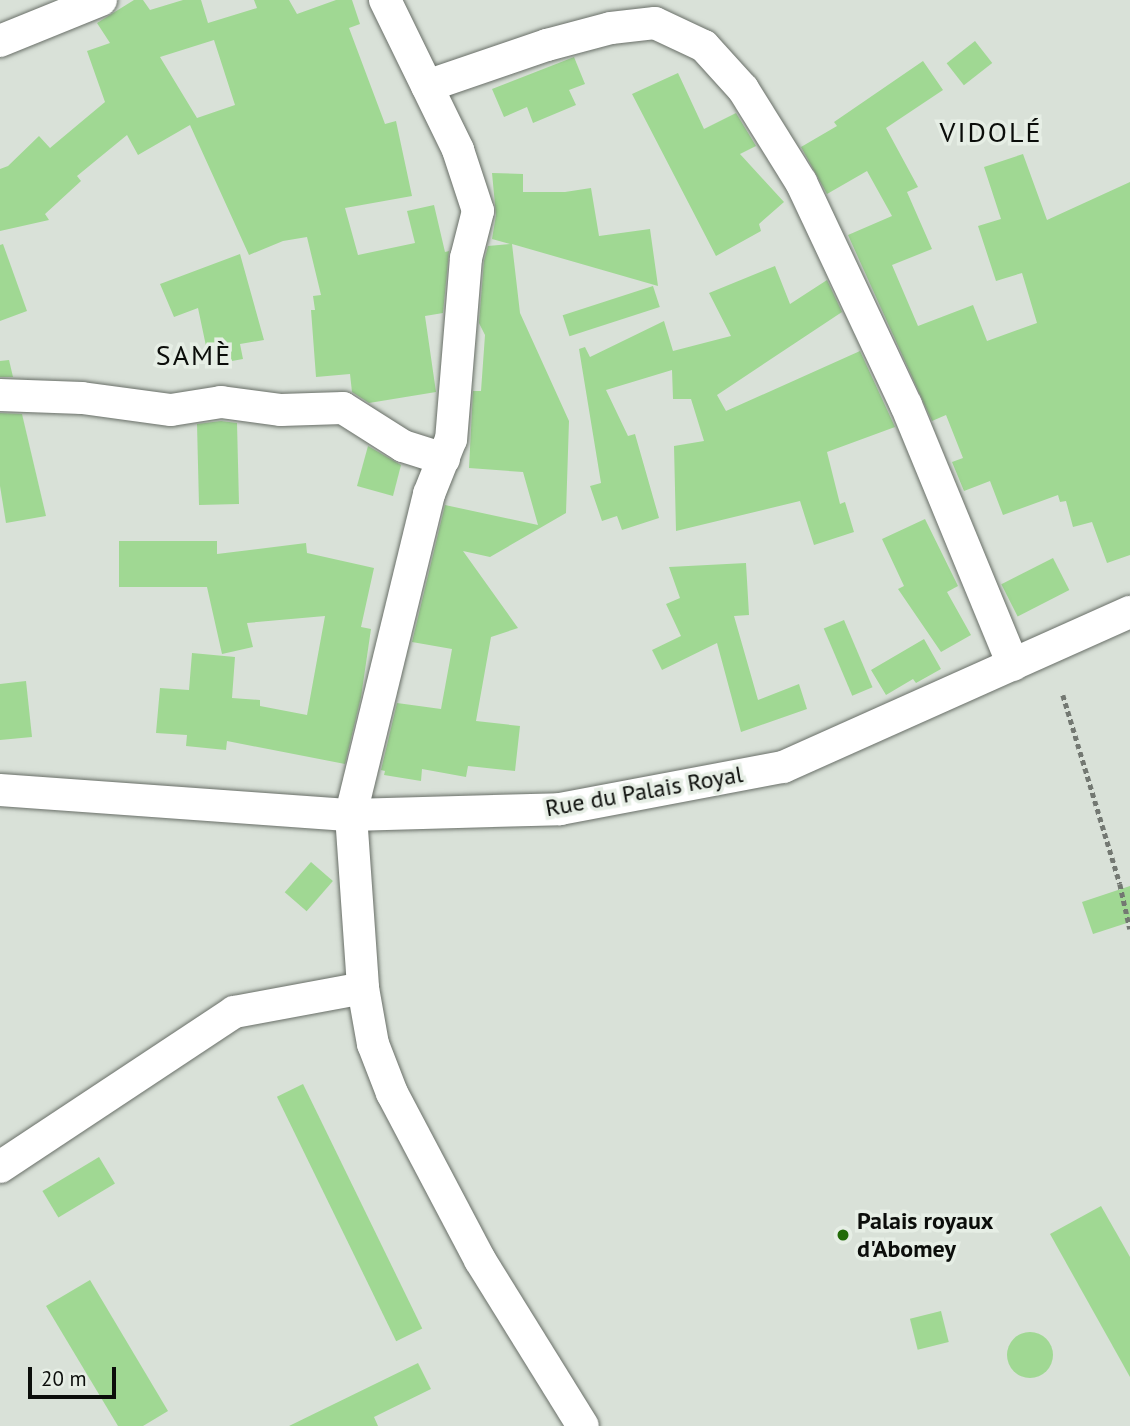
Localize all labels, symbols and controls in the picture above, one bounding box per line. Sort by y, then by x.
district label: VIDOLÉ [940,115,1042,149]
district label: SAMÈ [156,338,232,372]
street label: Rue du Palais Royal [543,759,745,823]
place label: Palais royaux d'Abomey [857,1207,993,1263]
marker: Palais royaux d'Abomey [835,1227,851,1243]
scale bar [32,1352,119,1396]
text: 20 m [41,1365,87,1392]

